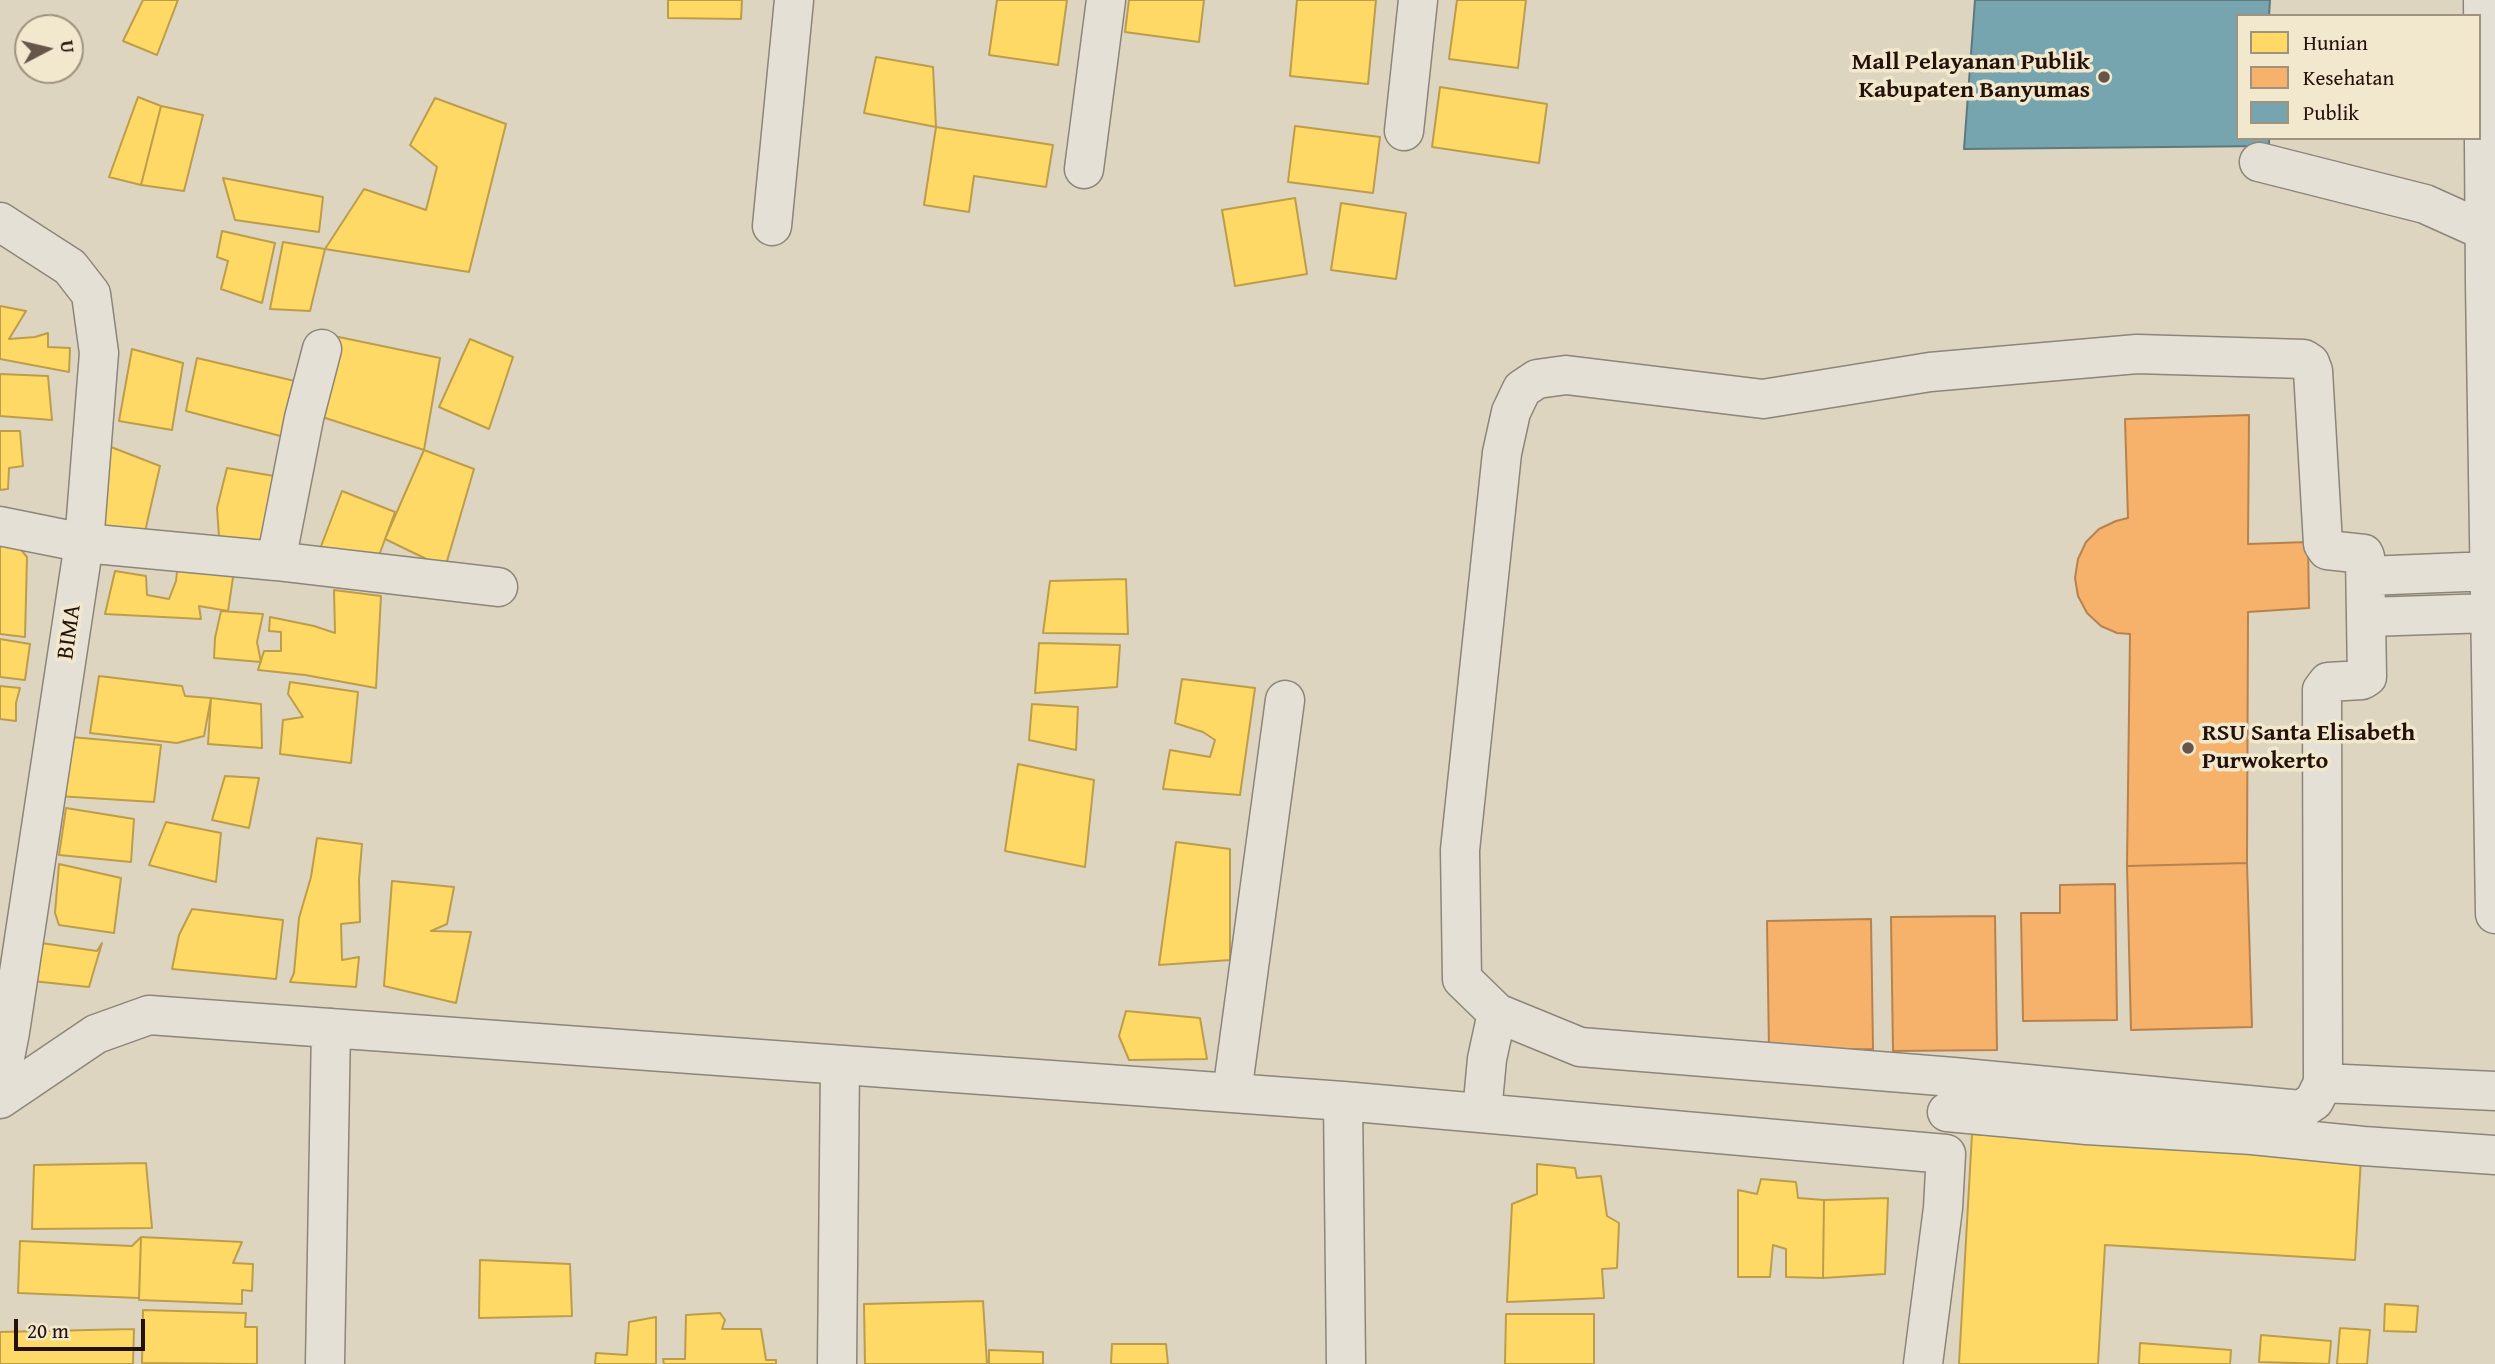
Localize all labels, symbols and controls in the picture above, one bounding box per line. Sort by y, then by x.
north arrow [14,14,84,84]
legend [2236,14,2481,140]
text: Hunian [2303,27,2368,58]
text: U [53,39,83,55]
place label: Mall Pelayanan Publik Kabupaten Banyumas [1852,49,2090,105]
text: Kesehatan [2303,62,2394,93]
marker: Mall Pelayanan Publik Kabupaten Banyumas [2096,69,2112,85]
text: Publik [2303,97,2359,128]
street label: BIMA [52,603,88,661]
place label: RSU Santa Elisabeth Purwokerto [2202,720,2415,776]
marker: RSU Santa Elisabeth Purwokerto [2180,740,2196,756]
scale bar [18,1304,149,1348]
text: 20 m [27,1315,69,1346]

